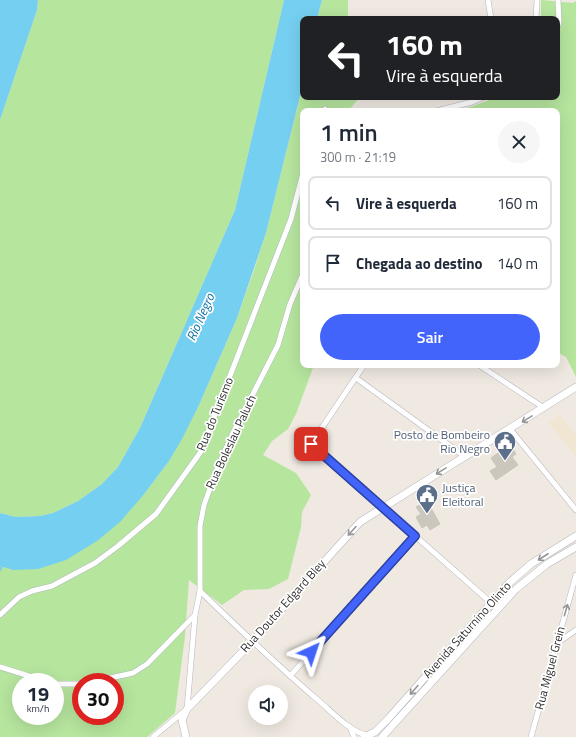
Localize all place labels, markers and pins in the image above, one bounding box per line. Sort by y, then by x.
place label: Posto de Bombeiro Rio Negro [394,425,490,458]
pin [294,427,328,461]
public building icon: Posto de Bombeiro Rio Negro [492,429,518,462]
place label: Justiça Eleitoral [442,478,484,511]
public building icon: Justiça Eleitoral [414,482,440,515]

